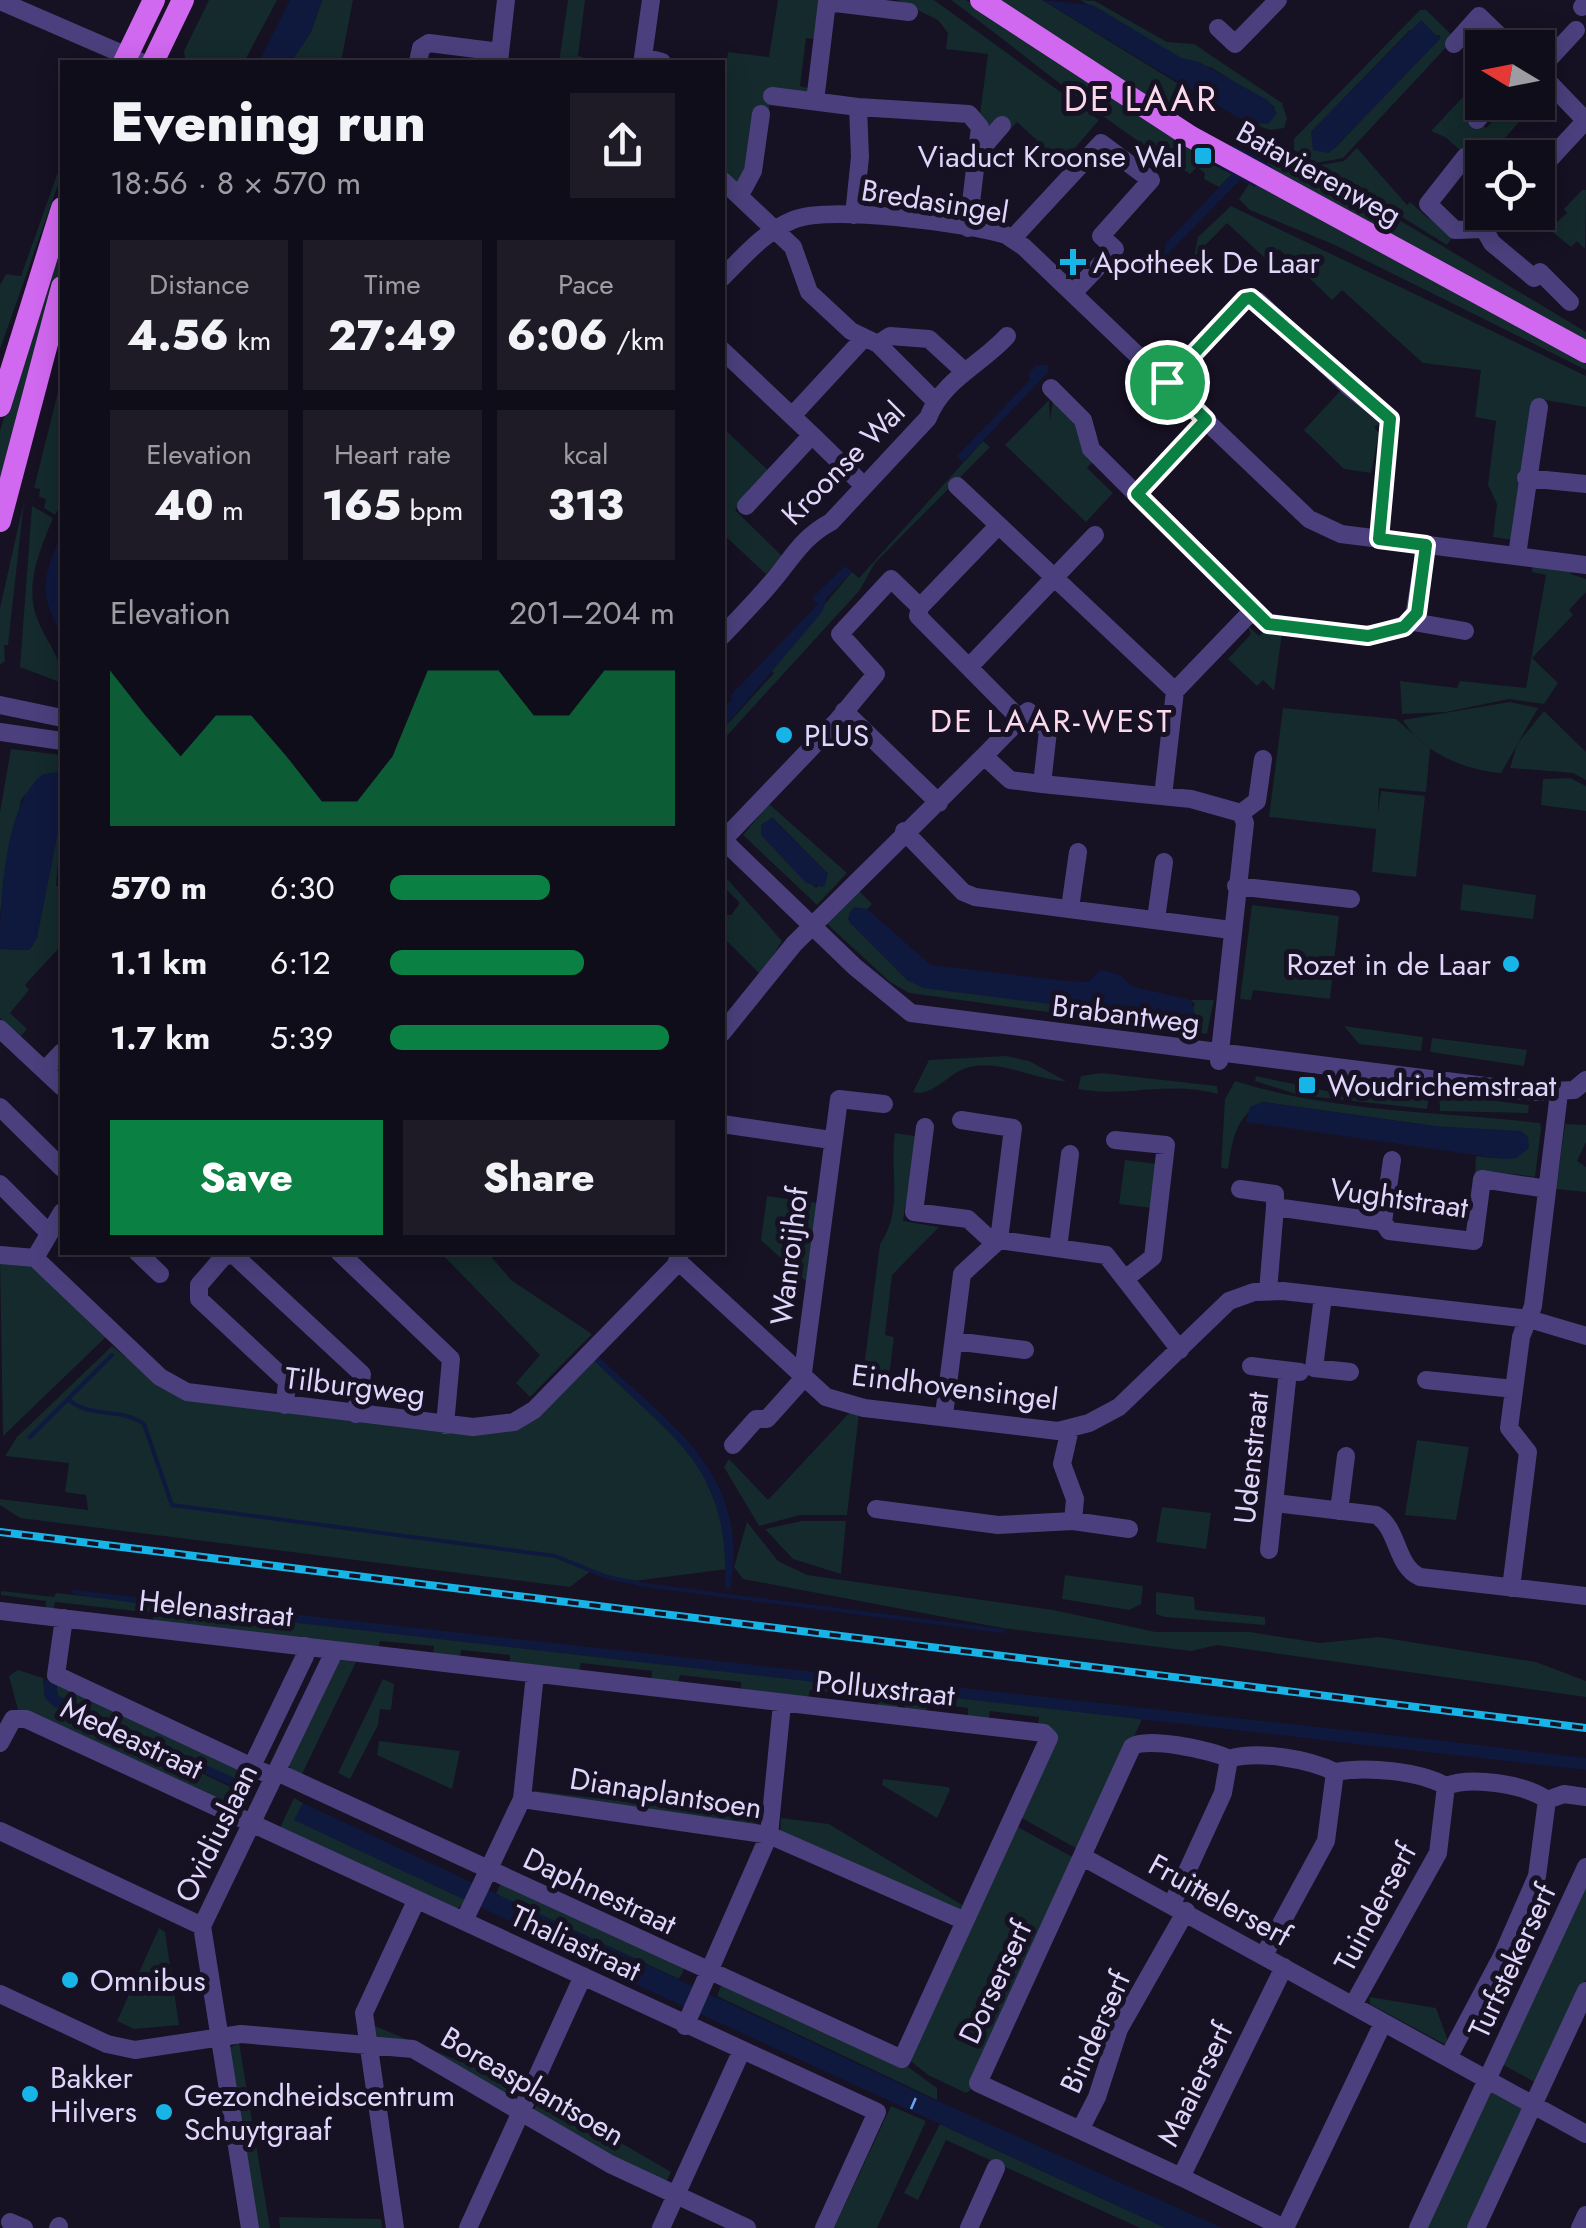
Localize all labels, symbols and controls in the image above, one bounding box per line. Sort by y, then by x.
north arrow [1465,30,1555,120]
map controls [1465,30,1555,230]
district label: DE LAAR [1064,74,1218,124]
text: Evening run [110,82,426,162]
button: share [570,93,675,198]
street label: Batavierenweg [1229,110,1409,236]
place label: Viaduct Kroonse Wal [918,135,1183,178]
button: locate [1465,140,1555,230]
marker: Viaduct Kroonse Wal [1192,145,1214,167]
text: 18:56 · 8 × 570 m [110,160,361,206]
street label: Bredasingel [858,168,1012,234]
place label: Apotheek De Laar [1093,241,1321,284]
marker: Apotheek De Laar [1062,251,1084,273]
text: Distance [149,264,249,305]
text: Time [364,264,421,305]
text: Pace [558,264,614,305]
text: 4.56 [127,305,229,366]
text: 27:49 [328,305,457,366]
text: 6:06 [507,305,608,366]
text: km [229,320,271,361]
text: /km [608,320,665,361]
pin [1125,340,1210,425]
icon: arrive [1140,355,1195,410]
street label: Kroonse Wal [771,391,915,535]
text: Elevation [146,434,252,475]
text: Heart rate [334,434,451,475]
text: kcal [563,434,608,475]
text: 40 [154,475,214,536]
text: 165 [322,475,401,536]
text: 313 [548,475,624,536]
text: m [214,490,244,531]
text: bpm [401,490,463,531]
text: Elevation [110,590,231,636]
text: 201–204 m [509,590,675,636]
district label: DE LAAR-WEST [930,698,1174,744]
place label: PLUS [804,714,869,757]
marker: PLUS [773,724,795,746]
text: 570 m [110,865,207,911]
text: 6:30 [270,865,335,911]
text: 1.1 km [110,940,207,986]
text: 6:12 [270,940,331,986]
place label: Rozet in de Laar [1287,943,1492,986]
marker: Rozet in de Laar [1500,953,1522,975]
street label: Brabantweg [1050,984,1202,1044]
text: 1.7 km [110,1015,210,1061]
text: 5:39 [270,1015,334,1061]
place label: Woudrichemstraat [1327,1064,1557,1107]
marker: Woudrichemstraat [1296,1074,1318,1096]
button: Save [110,1120,383,1235]
button: Share [403,1120,675,1235]
street label: Vughtstraat [1327,1167,1472,1229]
street label: Wanroijhof [759,1183,819,1328]
street label: Eindhovensingel [849,1353,1061,1421]
street label: Tilburgweg [282,1356,428,1416]
street label: Udenstraat [1223,1389,1279,1526]
street label: Helenastraat [137,1579,296,1638]
street label: Polluxstraat [813,1659,958,1717]
street label: Medeastraat [54,1686,211,1790]
street label: Ovidiuslaan [164,1756,268,1910]
street label: Dianaplantsoen [567,1757,765,1829]
street label: Tuinderserf [1323,1834,1428,1979]
street label: Daphnestraat [516,1837,684,1946]
street label: Fruittelerserf [1141,1843,1300,1958]
street label: Turfstekerserf [1457,1875,1567,2045]
street label: Thaliastraat [504,1894,649,1992]
street label: Dorserserf [948,1912,1043,2051]
place label: Omnibus [90,1959,206,2002]
street label: Binderserf [1049,1963,1142,2100]
marker: Omnibus [59,1969,81,1991]
street label: Maaierserf [1146,2013,1244,2153]
street label: Boreasplantsoen [433,2016,633,2156]
place label: Bakker Hilvers [50,2056,137,2133]
place label: Gezondheidscentrum Schuytgraaf [184,2074,455,2151]
marker: Bakker Hilvers [19,2083,41,2105]
marker: Gezondheidscentrum Schuytgraaf [153,2101,175,2123]

